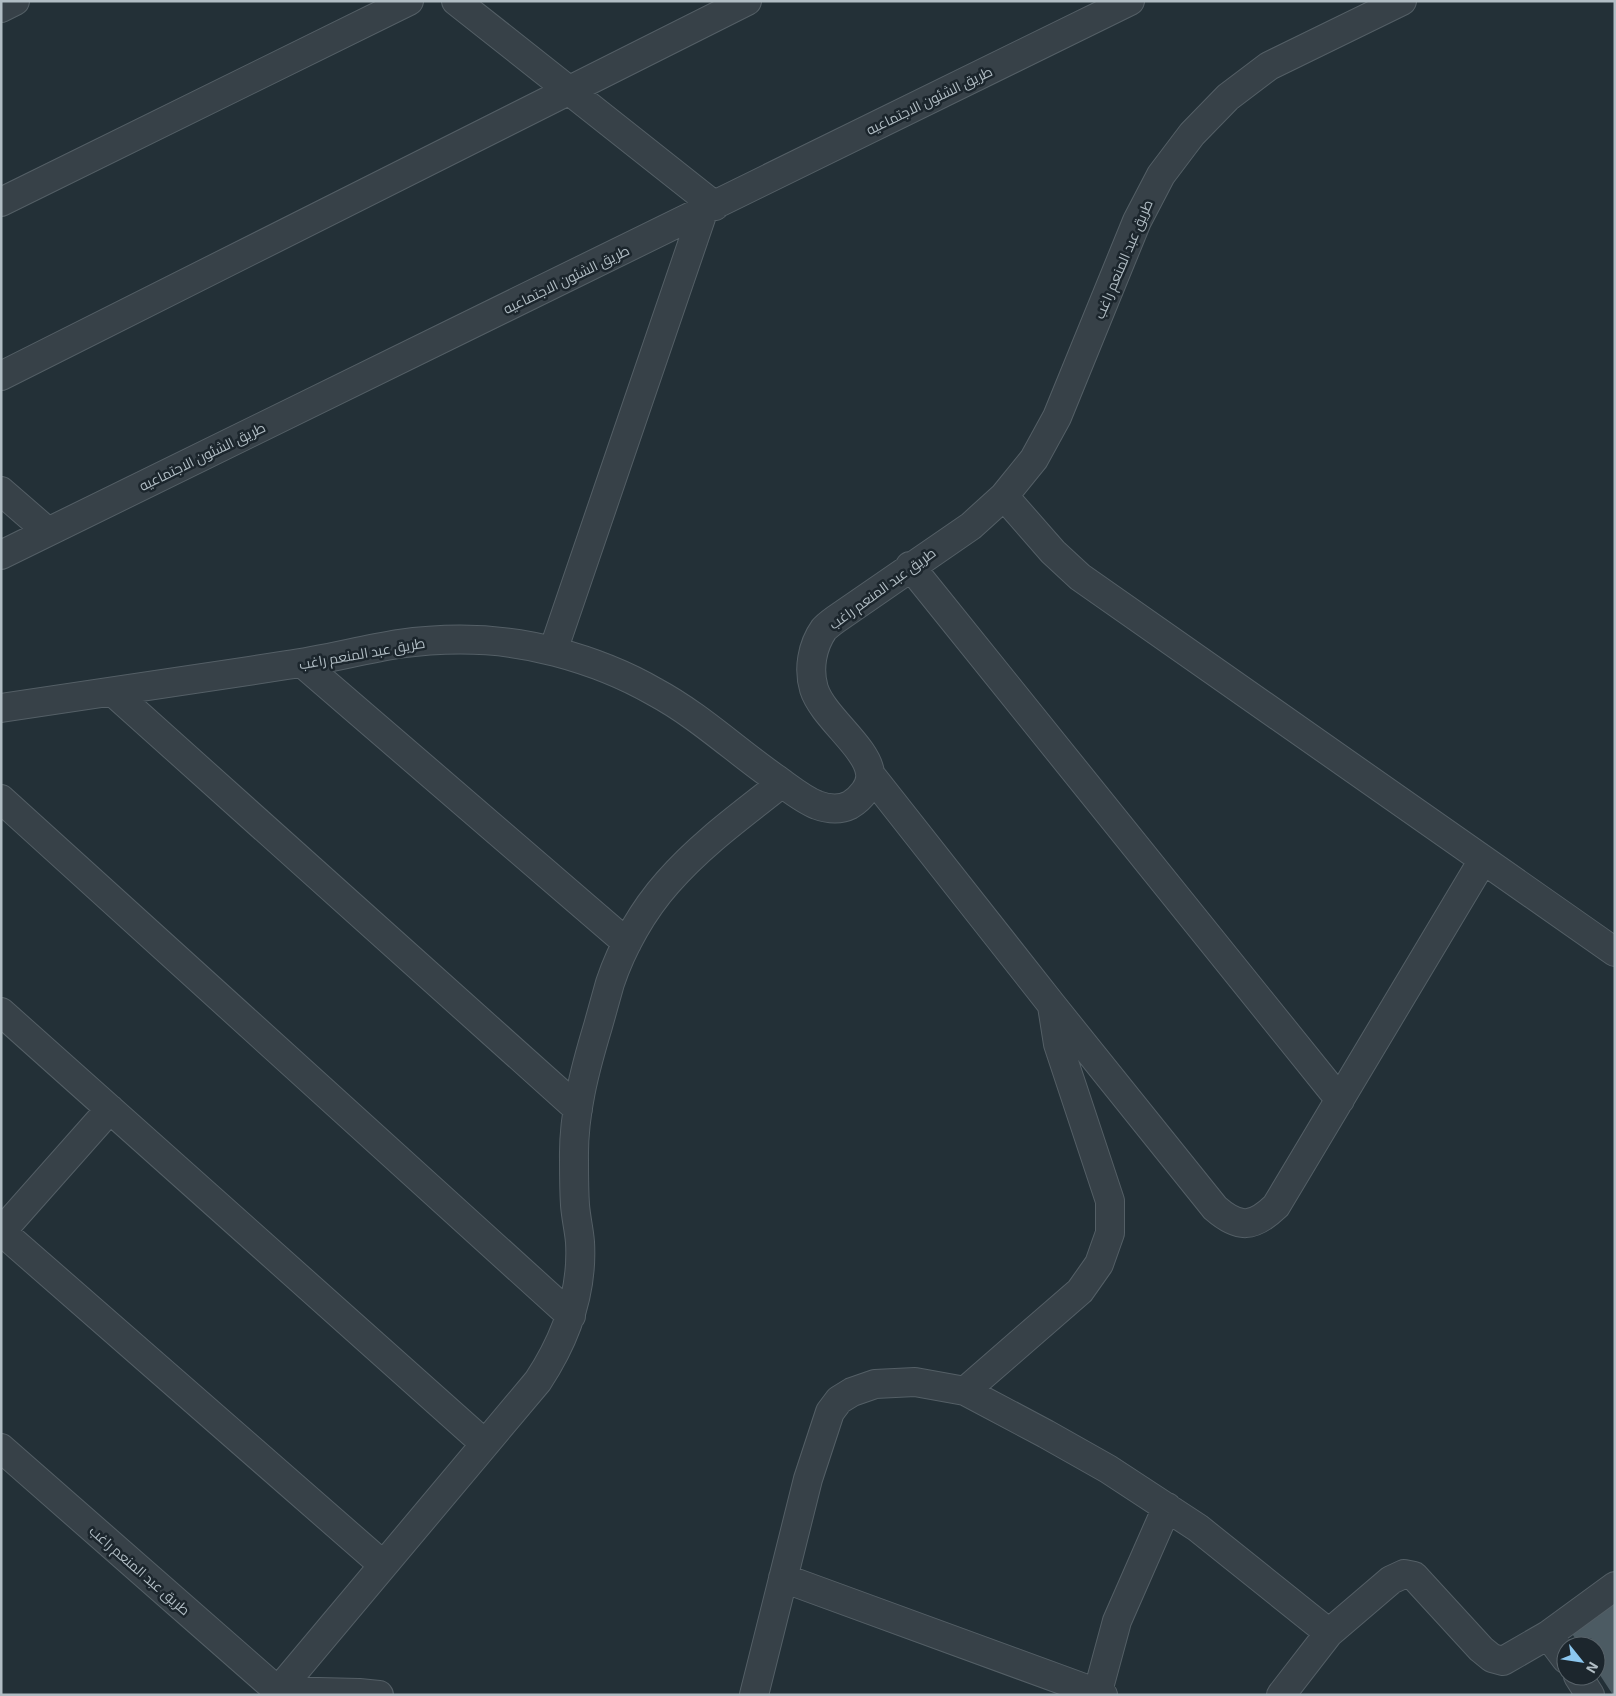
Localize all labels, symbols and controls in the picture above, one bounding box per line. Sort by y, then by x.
street label: طريق الشئون الاجتماعيه [863,62,995,139]
street label: طريق عبد المنعم راغب [1090,197,1158,322]
street label: طريق الشئون الاجتماعيه [500,241,632,318]
street label: طريق الشئون الاجتماعيه [136,418,268,495]
street label: طريق عبد المنعم راغب [825,544,940,634]
street label: طريق عبد المنعم راغب [298,634,427,674]
street label: طريق عبد المنعم راغب [85,1522,194,1620]
north arrow [1556,1636,1606,1686]
text: N [1583,1659,1603,1676]

